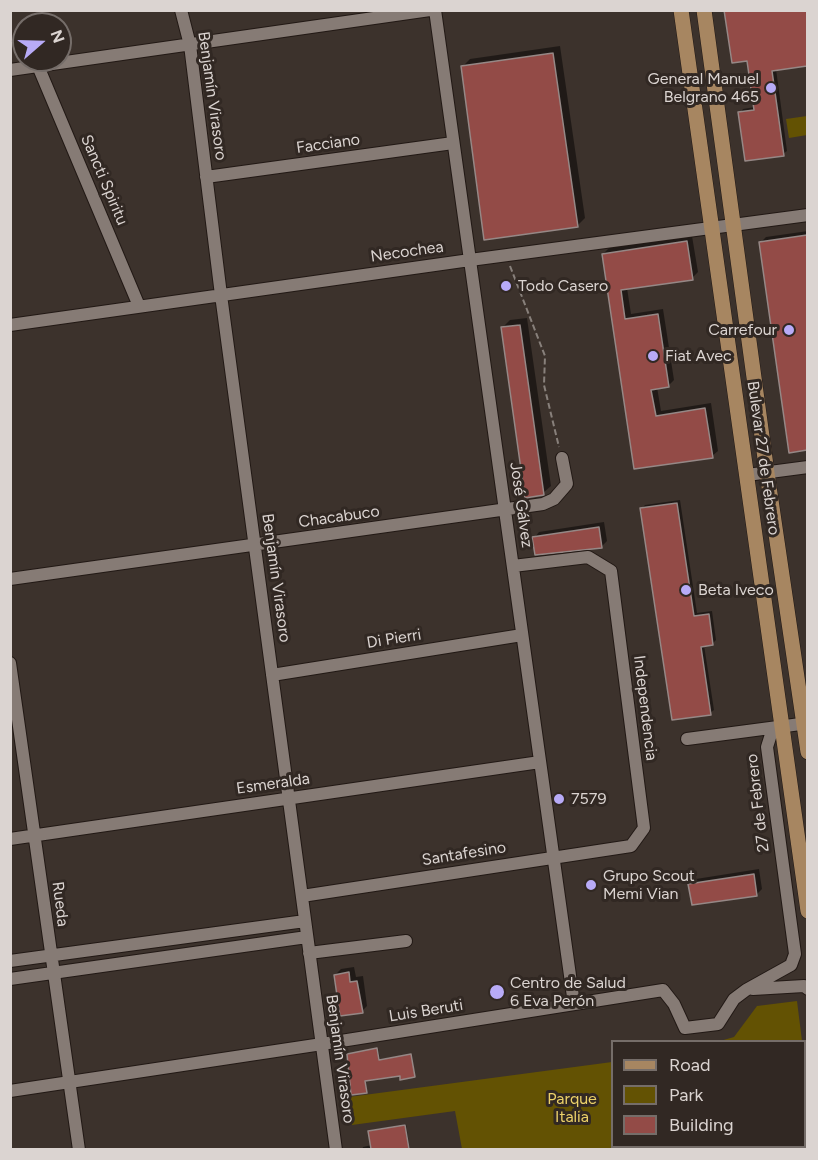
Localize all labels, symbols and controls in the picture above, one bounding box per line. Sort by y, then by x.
north arrow [12,12,72,72]
text: N [46,27,69,45]
street label: Benjamín Virasoro [193,30,231,162]
place label: General Manuel Belgrano 465 [648,69,759,107]
marker: General Manuel Belgrano 465 [764,81,778,95]
street label: Facciano [295,130,361,158]
street label: Sancti Spiritu [76,132,132,228]
street label: Necochea [369,237,445,267]
place label: Todo Casero [518,276,608,296]
marker: Todo Casero [499,279,513,293]
place label: Carrefour [708,320,777,340]
marker: Carrefour [782,323,796,337]
place label: Fiat Avec [665,346,732,366]
marker: Fiat Avec [646,349,660,363]
street label: Bulevar 27 de Febrero [743,380,783,536]
street label: José Gálvez [505,461,537,549]
street label: Chacabuco [297,502,381,532]
street label: Benjamín Virasoro [257,512,295,644]
place label: Beta Iveco [698,580,774,600]
marker: Beta Iveco [679,583,693,597]
street label: Di Pierri [365,625,423,653]
street label: Independencia [629,654,661,762]
street label: 27 de Febrero [742,753,774,853]
street label: Esmeralda [235,769,311,799]
place label: 7579 [571,789,606,809]
marker: 7579 [552,792,566,806]
street label: Santafesino [421,838,507,870]
place label: Grupo Scout Memi Vian [603,866,695,904]
marker: Grupo Scout Memi Vian [584,878,598,892]
street label: Rueda [48,880,72,928]
place label: Centro de Salud 6 Eva Perón [510,973,626,1011]
marker: Centro de Salud 6 Eva Perón [488,983,506,1001]
street label: Benjamín Virasoro [321,993,359,1125]
street label: Luis Beruti [387,996,465,1026]
legend [611,1040,806,1148]
text: Road [669,1054,710,1076]
text: Park [669,1084,703,1106]
park label: Parque Italia [547,1089,597,1127]
text: Building [669,1114,734,1136]

